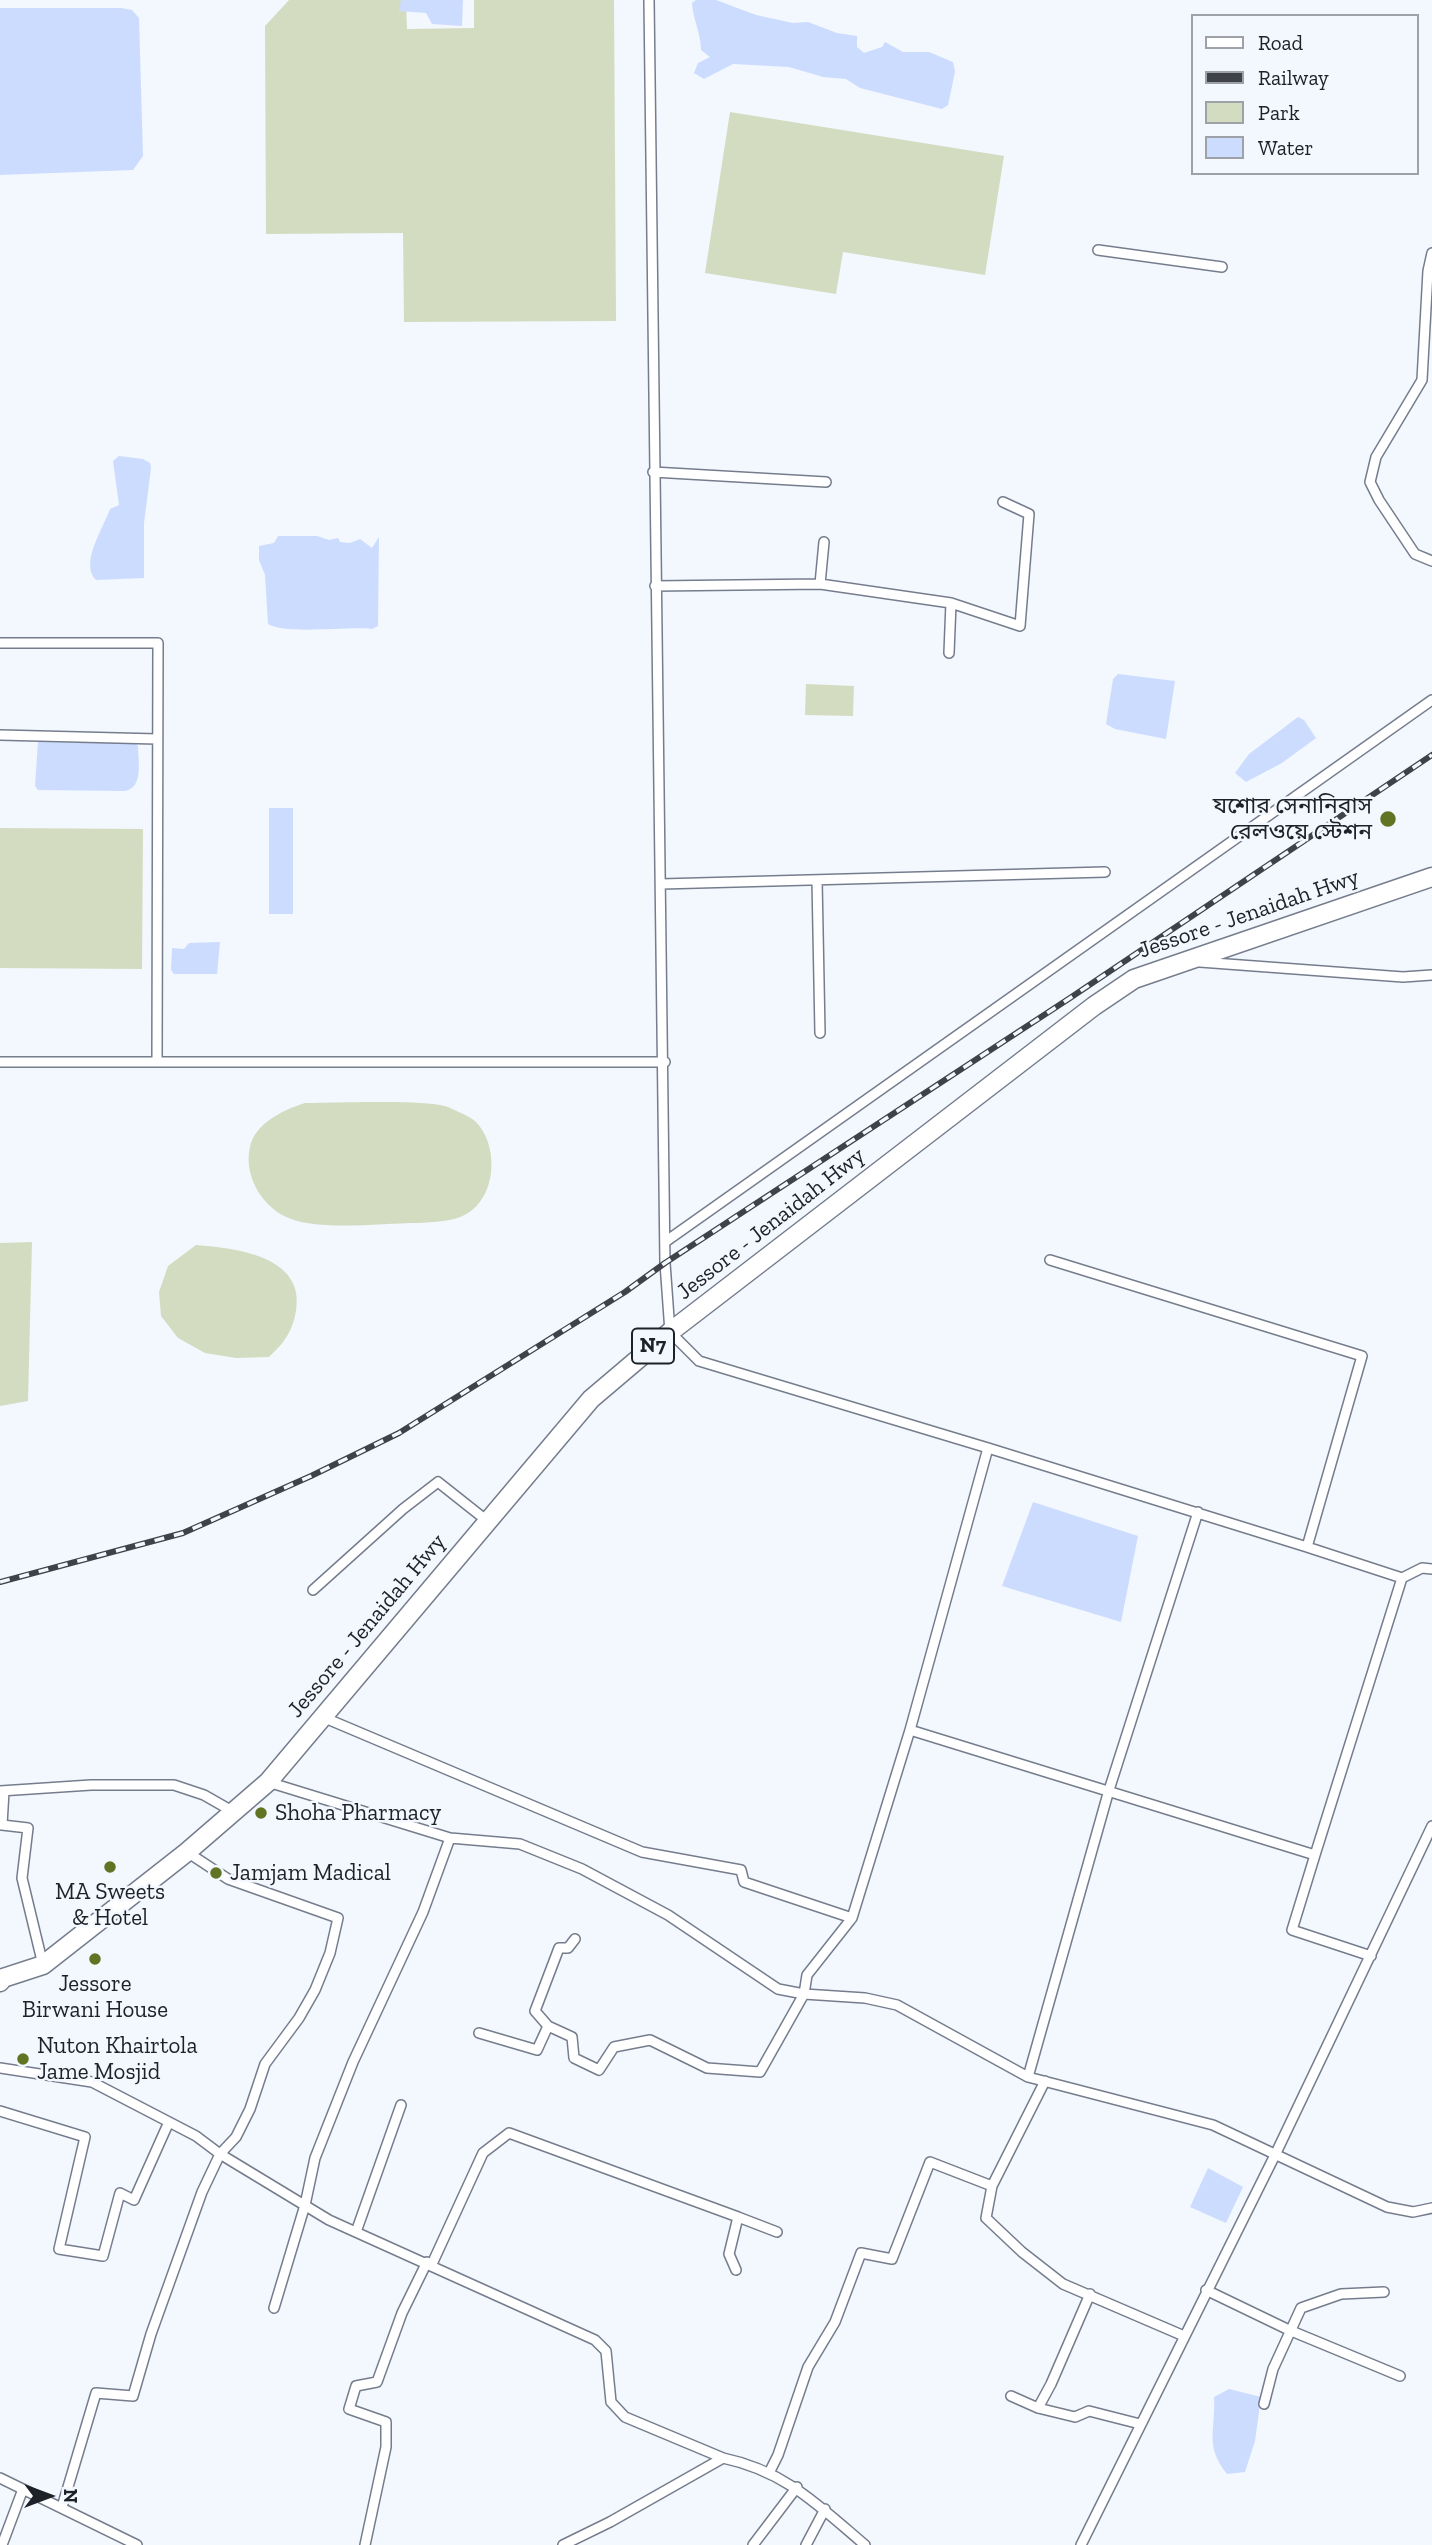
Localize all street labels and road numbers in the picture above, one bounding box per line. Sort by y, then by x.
street label: Jessore - Jenaidah Hwy [1135,863,1363,965]
street label: Jessore - Jenaidah Hwy [672,1142,870,1306]
road number: N7 [632,1328,674,1364]
street label: Jessore - Jenaidah Hwy [282,1529,452,1723]

